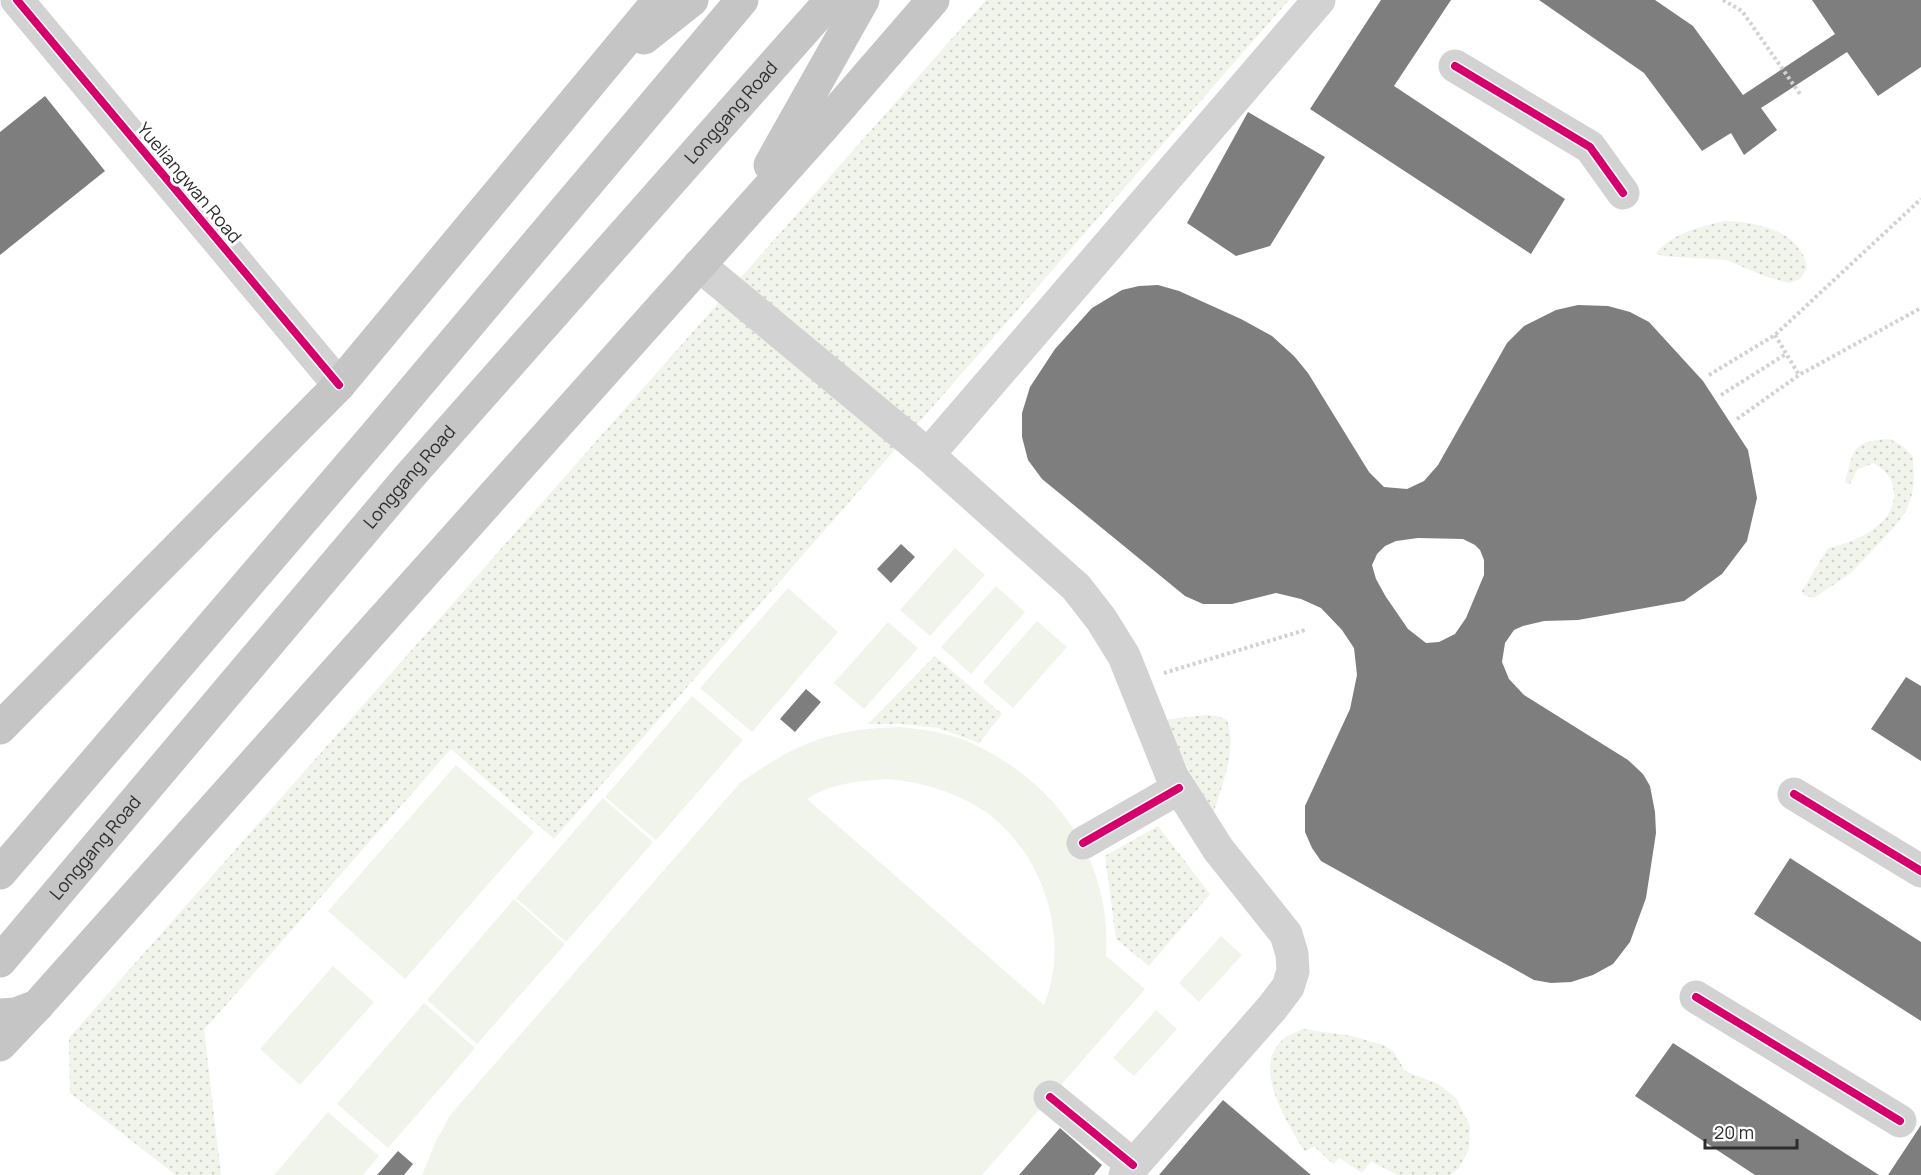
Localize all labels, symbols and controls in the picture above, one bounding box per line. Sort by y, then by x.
street label: Longgang Road [679,56,782,169]
street label: Yueliangwan Road [132,117,247,248]
street label: Longgang Road [357,420,460,533]
street label: Longgang Road [44,790,146,905]
scale bar [1705,1112,1796,1150]
text: 20 m [1714,1120,1754,1144]

